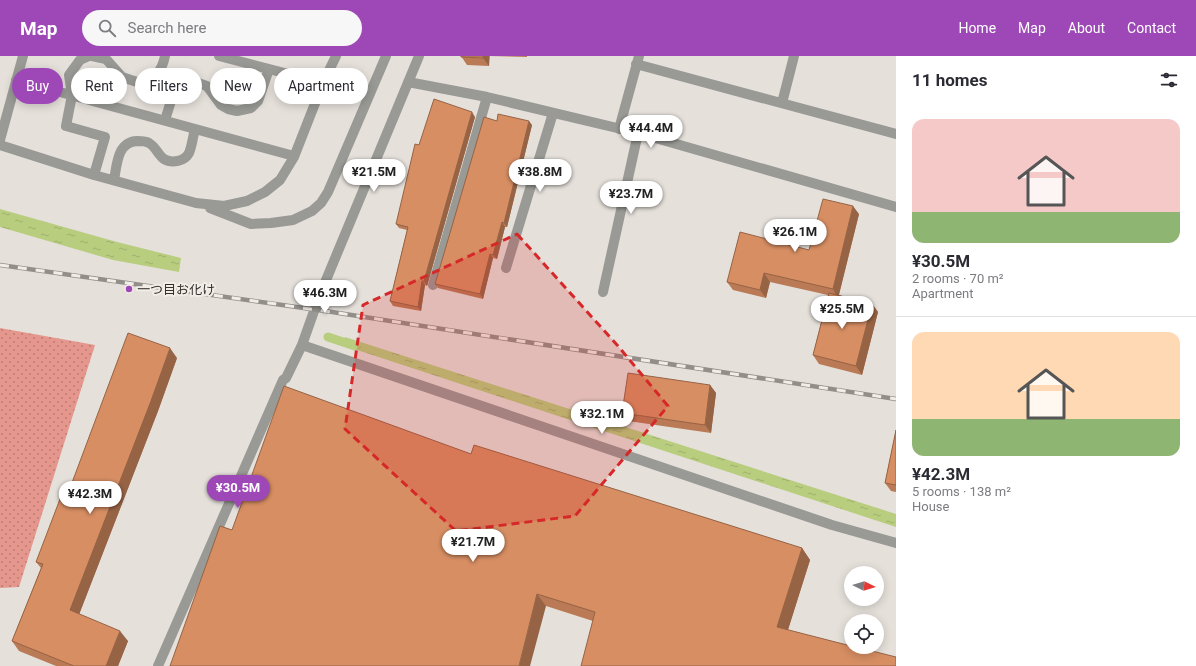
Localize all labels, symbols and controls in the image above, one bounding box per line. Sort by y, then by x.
search box [82,10,362,46]
text: Map [20,17,58,40]
icon: search [96,17,118,39]
text: Search here [128,19,206,37]
text: Home [958,20,996,36]
text: Map [1018,20,1046,36]
text: About [1068,20,1105,36]
text: Contact [1127,20,1176,36]
chip: Buy [12,68,63,104]
chip: Rent [71,68,127,104]
chip: Filters [135,68,202,104]
chip: New [210,68,266,104]
chip: Apartment [274,68,368,104]
icon: filters [1158,69,1180,91]
text: 11 homes [912,70,988,90]
pin: ¥44.4M [618,115,684,149]
text: ¥44.4M [629,120,673,135]
icon: home [1010,145,1082,217]
pin: ¥21.5M [341,159,407,193]
pin: ¥38.8M [507,159,573,193]
text: ¥21.5M [352,164,396,179]
text: ¥38.8M [518,164,562,179]
pin: ¥23.7M [598,181,664,215]
text: ¥23.7M [609,186,653,201]
pin: ¥26.1M [762,219,828,253]
text: ¥26.1M [773,224,817,239]
text: ¥30.5M [912,251,970,271]
text: 2 rooms · 70 m² [912,271,1004,286]
pin: ¥46.3M [292,280,358,314]
place label: 一つ目お化け [137,282,215,297]
marker: 一つ目お化け [124,284,134,294]
text: ¥46.3M [303,285,347,300]
text: Apartment [912,286,974,301]
pin: ¥25.5M [809,296,875,330]
text: ¥25.5M [820,301,864,316]
icon: home [1010,358,1082,430]
pin: ¥32.1M [569,401,635,435]
text: ¥32.1M [580,406,624,421]
text: ¥42.3M [912,464,970,484]
pin: ¥30.5M [205,475,271,509]
text: ¥30.5M [216,480,260,495]
pin: ¥42.3M [57,481,123,515]
text: 5 rooms · 138 m² [912,484,1011,499]
text: ¥42.3M [68,486,112,501]
text: House [912,499,949,514]
pin: ¥21.7M [440,529,506,563]
text: ¥21.7M [451,534,495,549]
north arrow [844,566,884,606]
map controls [844,566,884,654]
button: locate [844,614,884,654]

